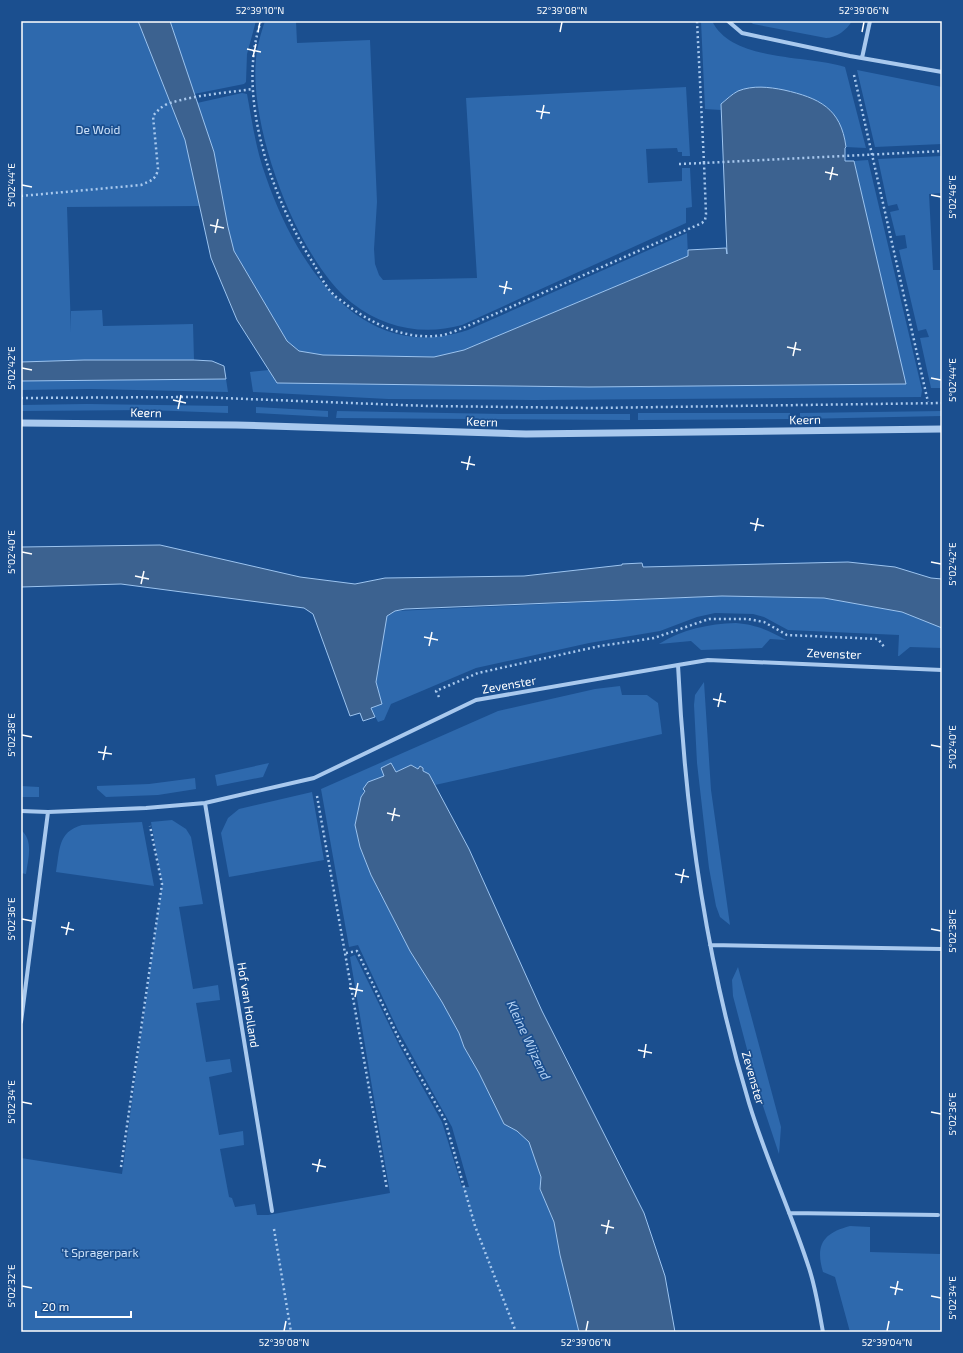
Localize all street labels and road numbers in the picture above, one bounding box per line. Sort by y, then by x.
street label: Keern [130,405,162,419]
street label: Keern [789,412,821,426]
street label: Keern [466,413,498,429]
street label: Zevenster [806,645,862,661]
street label: Zevenster [481,672,537,696]
street label: Hof van Holland [235,961,263,1049]
street label: Zevenster [740,1049,768,1106]

